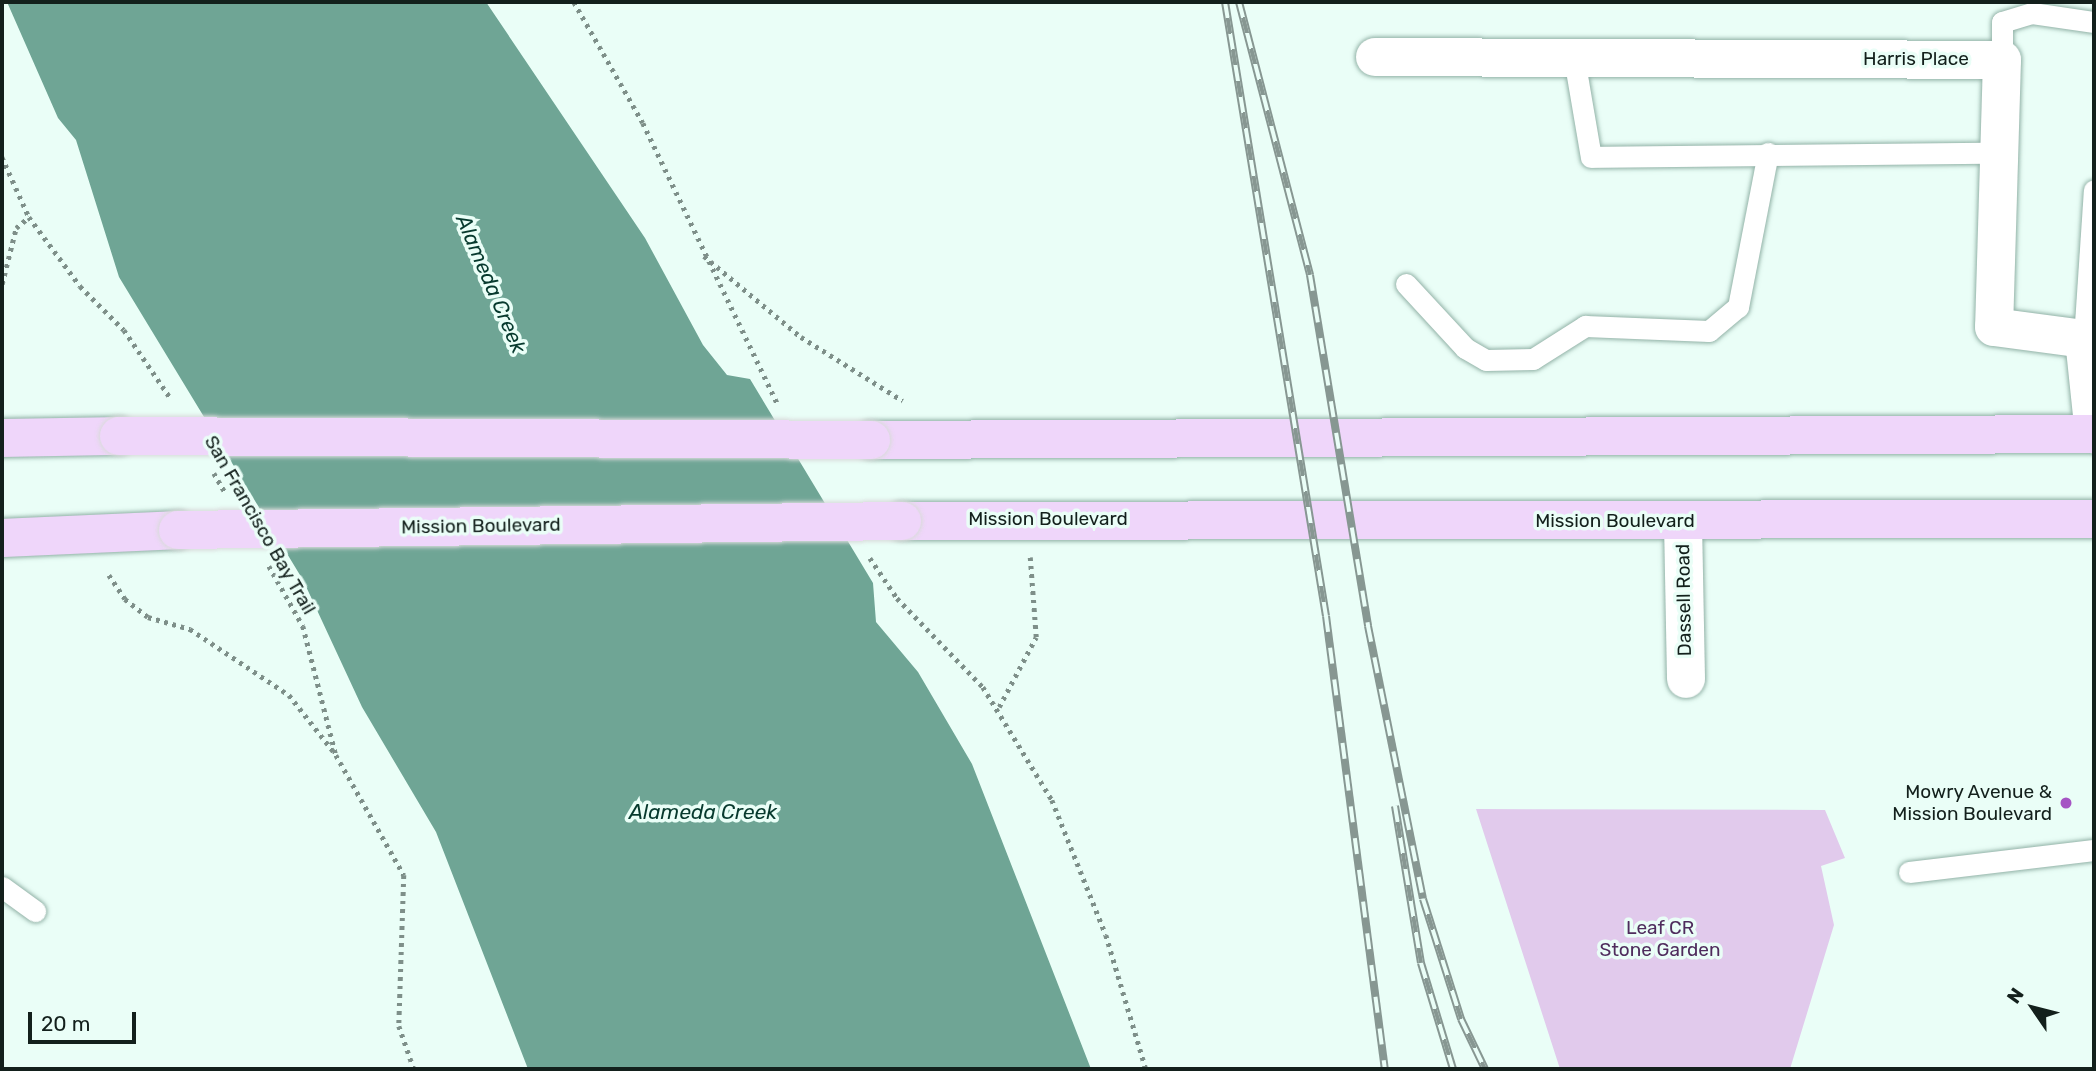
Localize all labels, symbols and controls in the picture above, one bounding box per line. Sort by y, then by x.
street label: Harris Place [1863,48,1969,70]
water label: Alameda Creek [450,211,532,357]
street label: San Francisco Bay Trail [199,431,321,619]
street label: Mission Boulevard [968,508,1128,530]
street label: Mission Boulevard [1535,510,1695,532]
street label: Mission Boulevard [401,513,561,539]
street label: Dassell Road [1672,544,1696,656]
place label: Mowry Avenue & Mission Boulevard [1892,781,2052,825]
marker: Mowry Avenue & Mission Boulevard [2058,795,2074,811]
water label: Alameda Creek [629,799,777,825]
park label: Leaf CR Stone Garden [1600,917,1720,961]
north arrow [1998,973,2068,1043]
text: N [2002,983,2029,1008]
scale bar [32,998,140,1042]
text: 20 m [41,1011,90,1036]

